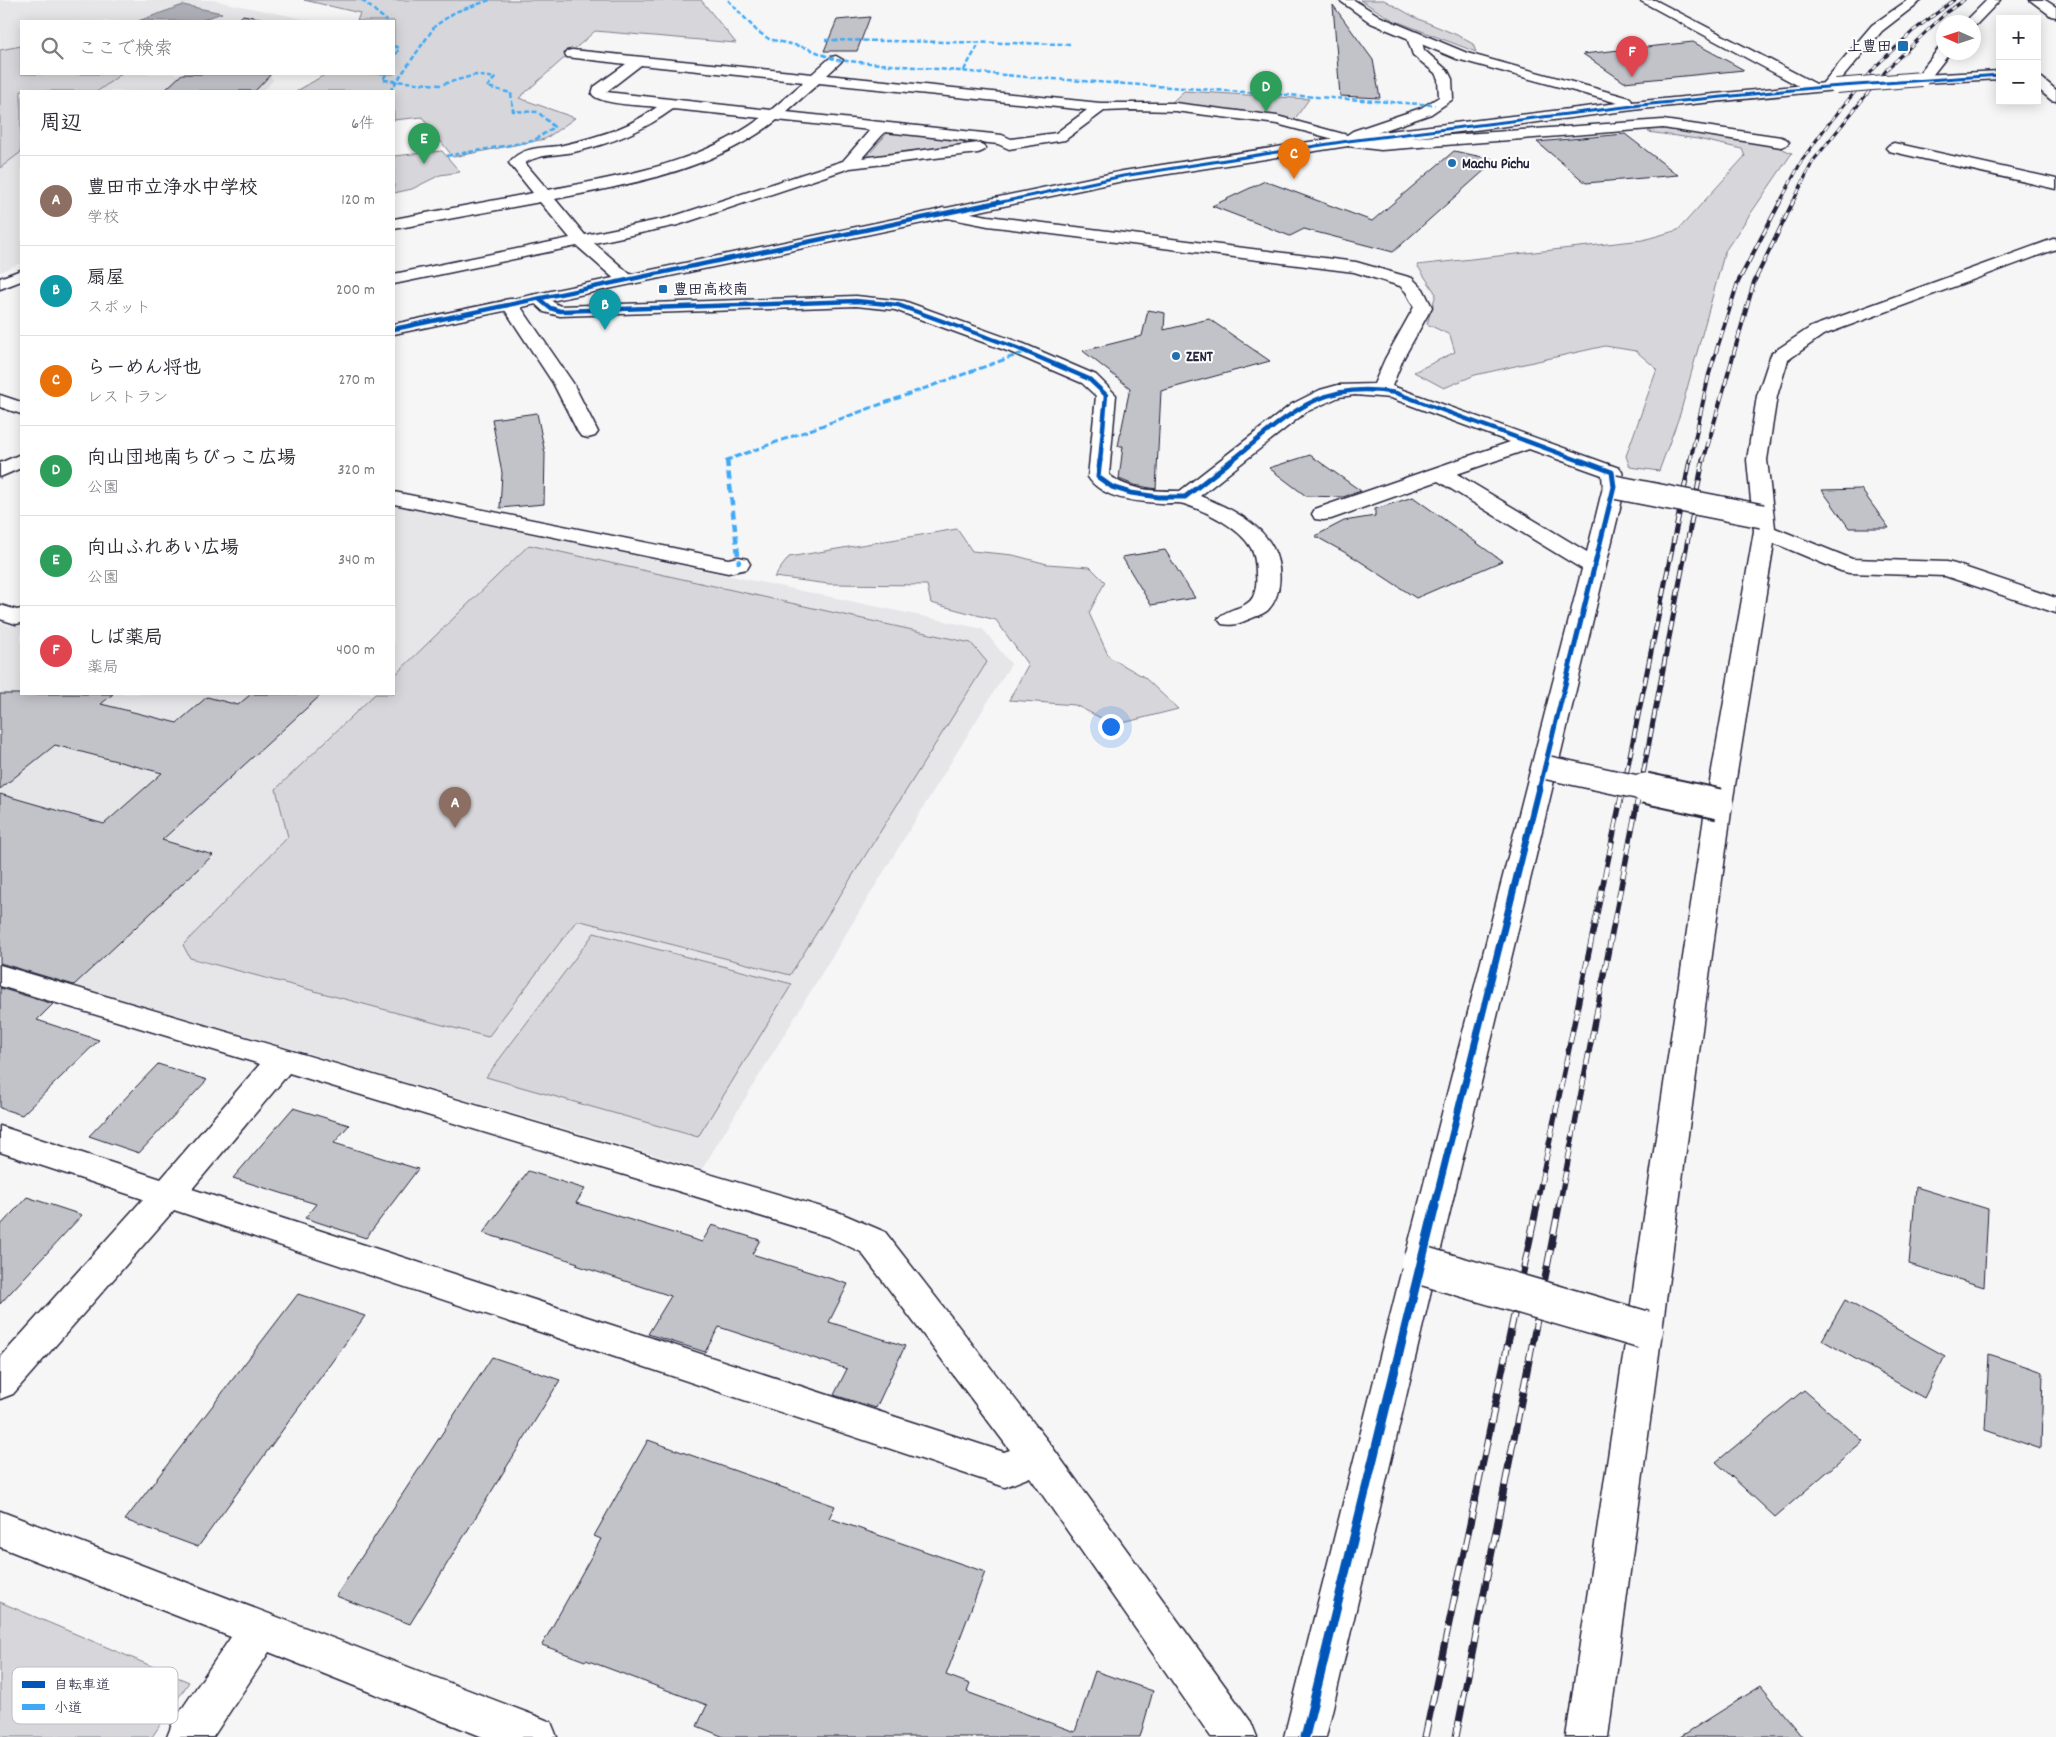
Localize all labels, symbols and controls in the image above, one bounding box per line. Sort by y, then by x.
north arrow [1936,15,1981,60]
map controls [1996,15,2041,105]
button: + [1996,15,2041,60]
search box [20,20,395,75]
icon: search [38,34,66,62]
pin: F [1616,36,1648,77]
text: ここで検索 [78,37,173,64]
place label: 上豊田 [1847,37,1892,59]
marker: 上豊田 [1896,39,1910,53]
button: − [1996,60,2041,105]
pin: D [1250,71,1282,112]
text: 周辺 [40,110,82,140]
text: 6件 [351,113,375,136]
pin: E [408,123,440,164]
pin: C [1278,138,1310,179]
place label: Machu Pichu [1462,154,1530,176]
marker: Machu Pichu [1446,157,1458,169]
text: 豊田市立浄水中学校 [87,176,258,203]
text: A [52,189,60,212]
text: 120 m [341,189,375,212]
text: 学校 [87,207,119,230]
text: 扇屋 [87,266,125,293]
text: B [52,279,60,302]
text: 200 m [336,279,375,302]
place label: 豊田高校南 [673,280,748,302]
marker: 豊田高校南 [657,283,669,295]
pin: B [589,289,621,330]
text: スポット [87,297,151,320]
place label: ZENT [1186,347,1214,369]
marker: ZENT [1170,350,1182,362]
text: らーめん将也 [87,356,201,383]
text: C [52,369,60,392]
text: 270 m [339,369,375,392]
text: レストラン [87,387,168,410]
text: 向山団地南ちびっこ広場 [87,446,296,473]
text: D [52,459,60,482]
text: 320 m [338,459,375,482]
text: 公園 [87,477,119,500]
text: 向山ふれあい広場 [87,536,239,563]
text: E [52,549,60,572]
text: 340 m [338,549,375,572]
text: 公園 [87,567,119,590]
text: しば薬局 [87,626,163,653]
text: F [52,639,60,662]
text: 400 m [336,639,375,662]
text: 薬局 [87,657,119,680]
your location [1098,714,1124,740]
pin: A [439,787,471,828]
legend [12,1667,178,1724]
text: 自転車道 [54,1676,110,1696]
text: 小道 [54,1699,82,1719]

